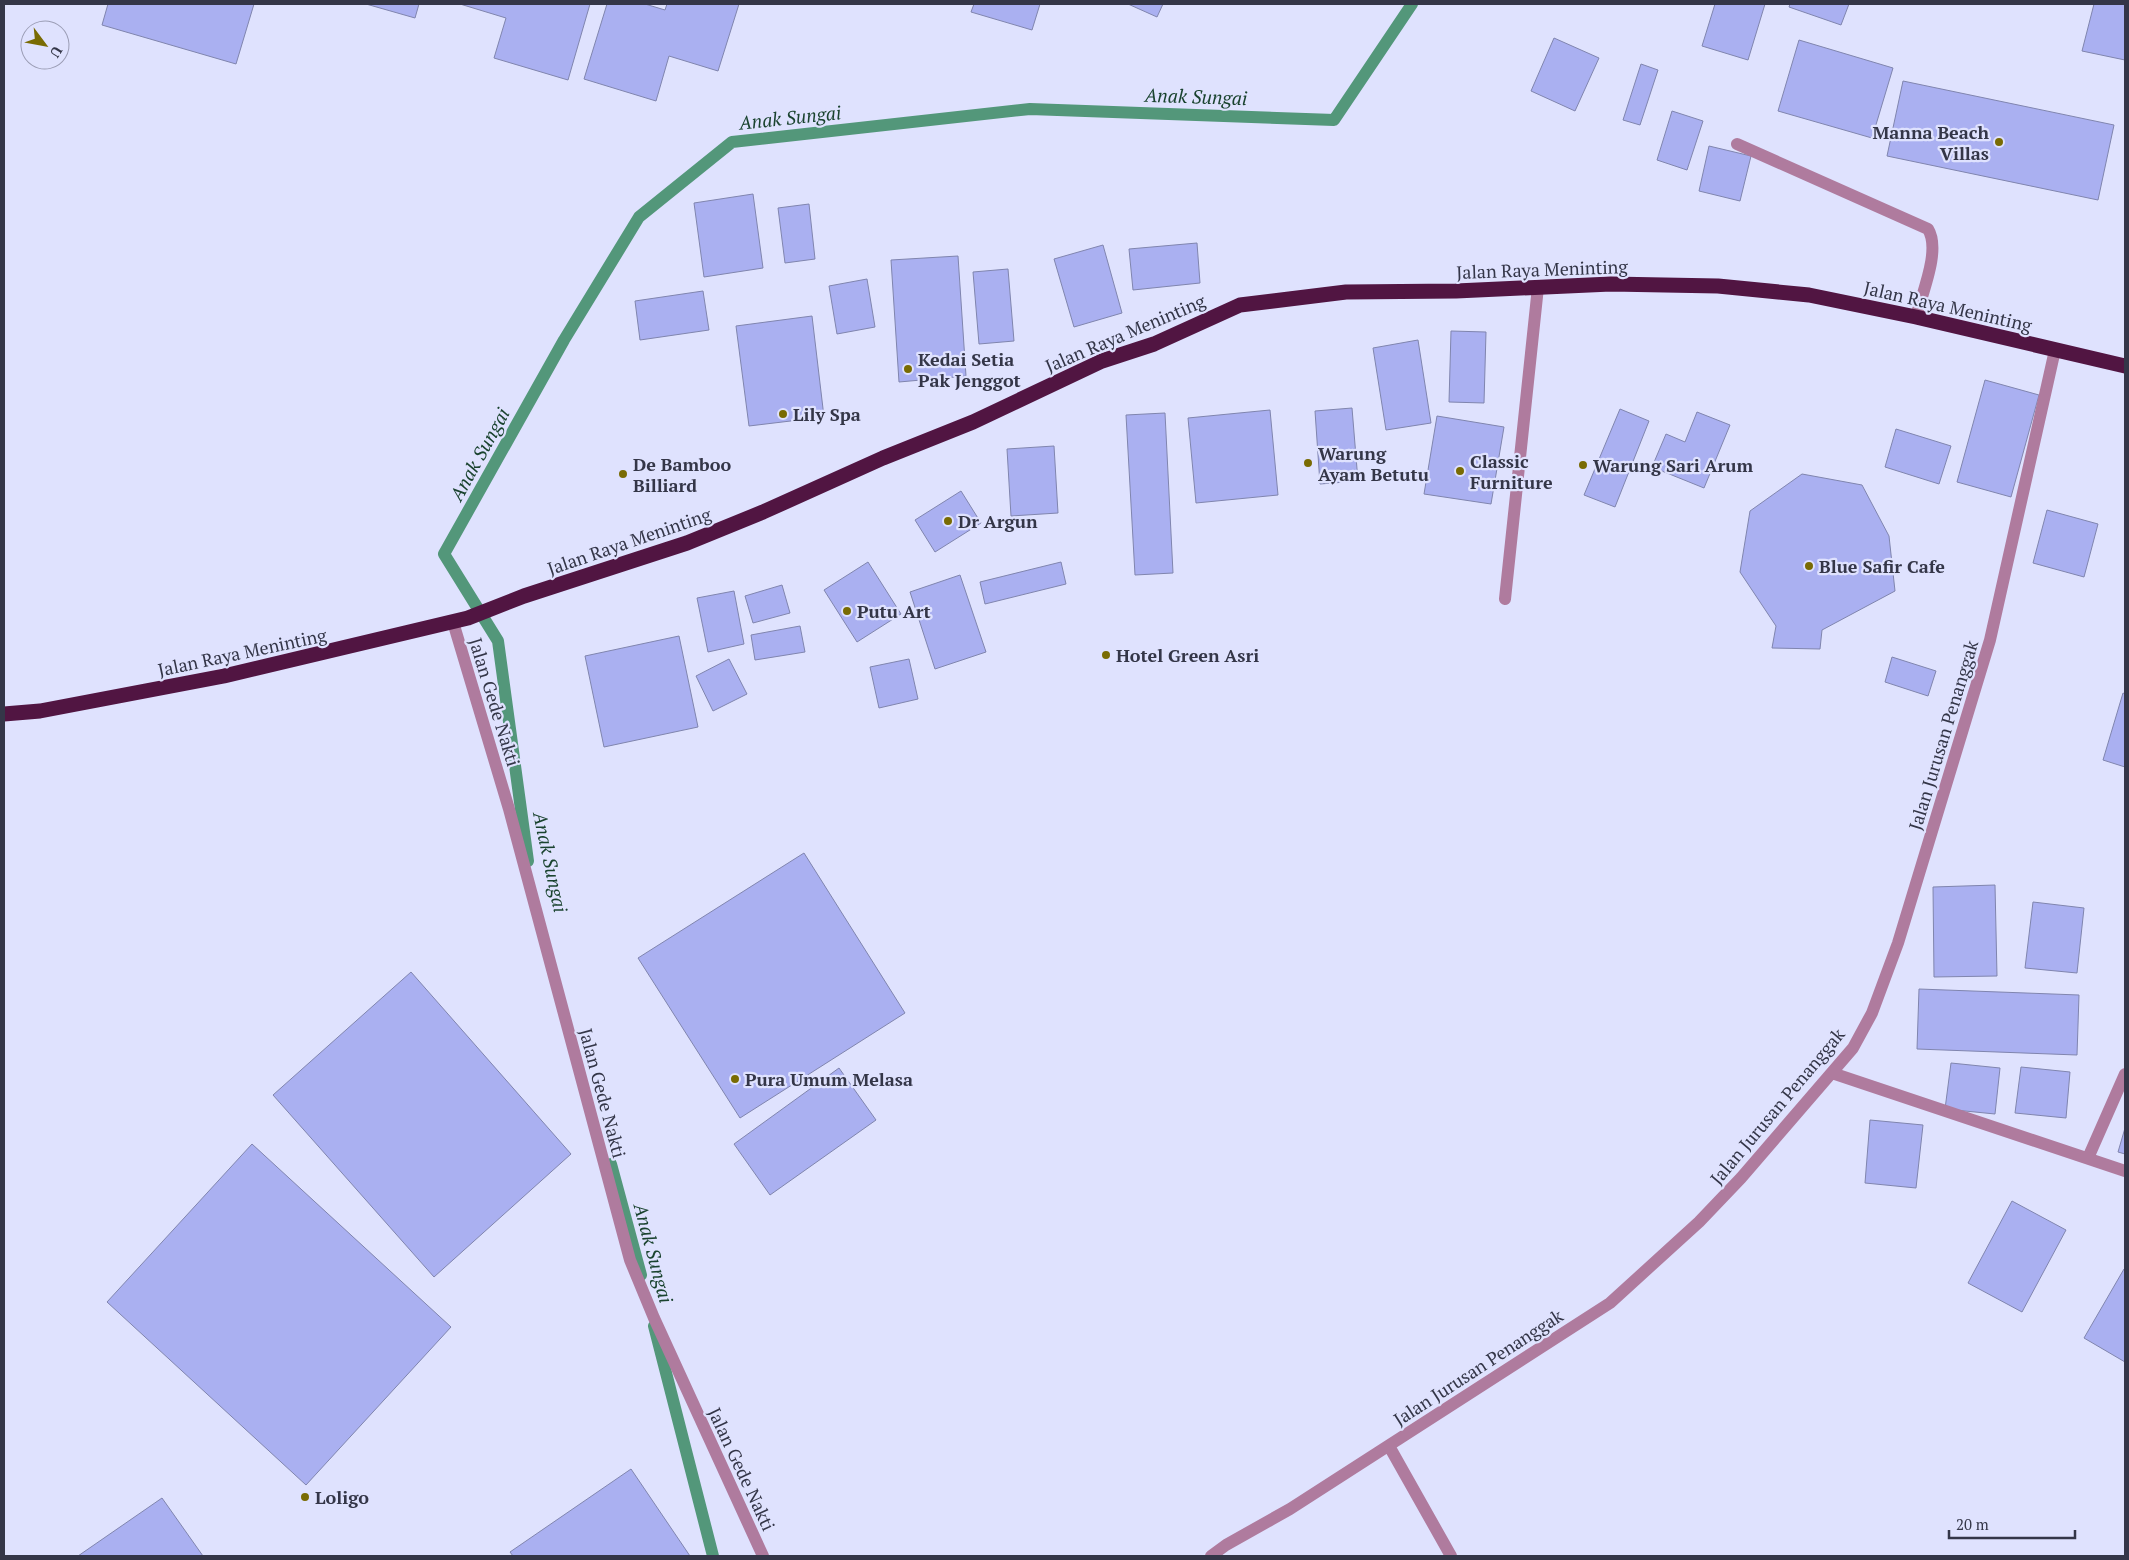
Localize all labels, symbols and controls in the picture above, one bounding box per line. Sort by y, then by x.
north arrow [20,20,70,70]
text: U [46,43,67,61]
water label: Anak Sungai [1143,82,1248,110]
water label: Anak Sungai [737,99,843,135]
place label: Manna Beach Villas [1873,120,1989,165]
marker: Manna Beach Villas [1993,136,2005,148]
street label: Jalan Raya Meninting [1456,254,1629,284]
street label: Jalan Raya Meninting [1862,275,2035,337]
street label: Jalan Raya Meninting [1041,288,1209,378]
place label: Kedai Setia Pak Jenggot [918,347,1021,392]
marker: Kedai Setia Pak Jenggot [902,363,914,375]
place label: Lily Spa [793,402,861,426]
water label: Anak Sungai [443,403,515,506]
marker: Lily Spa [777,408,789,420]
place label: Warung Ayam Betutu [1318,441,1429,486]
place label: Classic Furniture [1470,449,1553,494]
place label: De Bamboo Billiard [633,452,731,497]
place label: Warung Sari Arum [1593,453,1753,477]
marker: Warung Ayam Betutu [1302,457,1314,469]
marker: Warung Sari Arum [1577,459,1589,471]
marker: Classic Furniture [1454,465,1466,477]
marker: De Bamboo Billiard [617,468,629,480]
street label: Jalan Raya Meninting [544,502,715,580]
place label: Dr Argun [958,509,1038,533]
marker: Dr Argun [942,515,954,527]
place label: Blue Safir Cafe [1819,554,1945,578]
marker: Blue Safir Cafe [1803,560,1815,572]
place label: Putu Art [857,599,931,623]
marker: Putu Art [841,605,853,617]
street label: Jalan Raya Meninting [156,622,329,682]
street label: Jalan Gede Nakti [464,635,526,769]
street label: Jalan Jurusan Penanggak [1903,636,1984,833]
place label: Hotel Green Asri [1116,643,1259,667]
marker: Hotel Green Asri [1100,649,1112,661]
water label: Anak Sungai [528,808,574,915]
street label: Jalan Jurusan Penanggak [1704,1022,1850,1189]
street label: Jalan Gede Nakti [574,1026,632,1160]
place label: Pura Umum Melasa [745,1067,913,1091]
marker: Pura Umum Melasa [729,1073,741,1085]
water label: Anak Sungai [628,1199,680,1306]
street label: Jalan Jurusan Penanggak [1389,1303,1568,1431]
street label: Jalan Gede Nakti [703,1404,781,1534]
place label: Loligo [315,1485,369,1509]
marker: Loligo [299,1491,311,1503]
scale bar [1949,1508,2075,1540]
text: 20 m [1956,1514,1989,1534]

